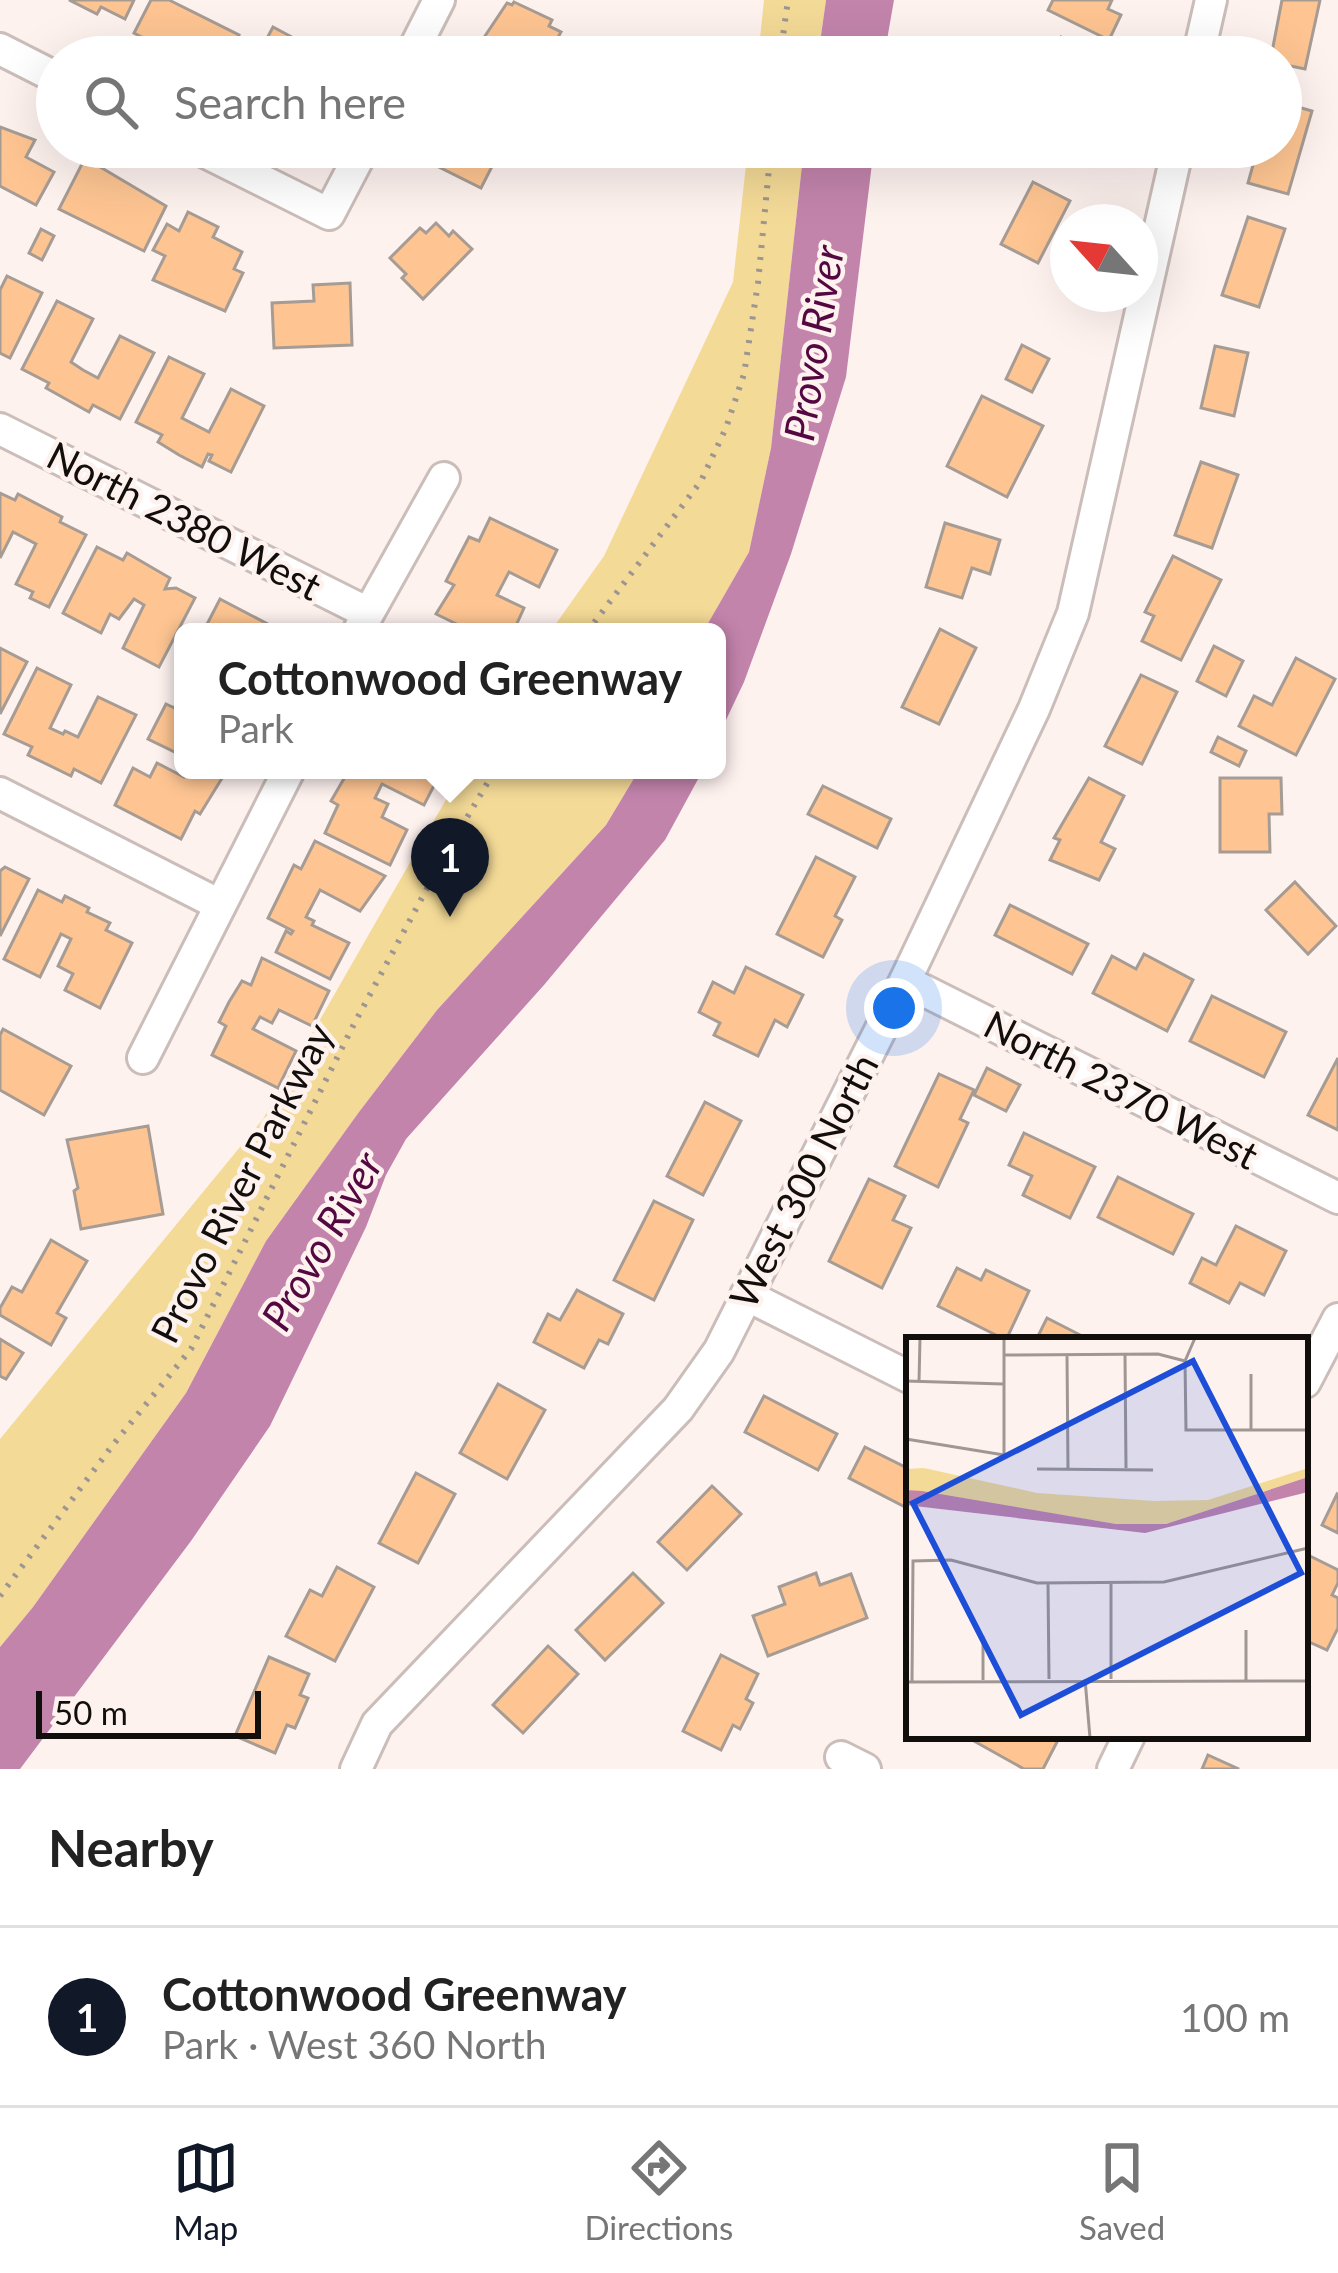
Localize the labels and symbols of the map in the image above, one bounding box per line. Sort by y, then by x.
north arrow [1050,204,1158,312]
water label: Provo River [773,241,853,444]
street label: North 2380 West [40,431,329,609]
pin: 1 [411,818,489,917]
your location [864,978,924,1038]
street label: North 2370 West [977,1000,1266,1178]
street label: Provo River Parkway [141,1015,343,1351]
street label: West 300 North [719,1046,887,1315]
water label: Provo River [251,1143,393,1339]
inset map [906,1337,1308,1739]
scale bar [36,1685,261,1738]

